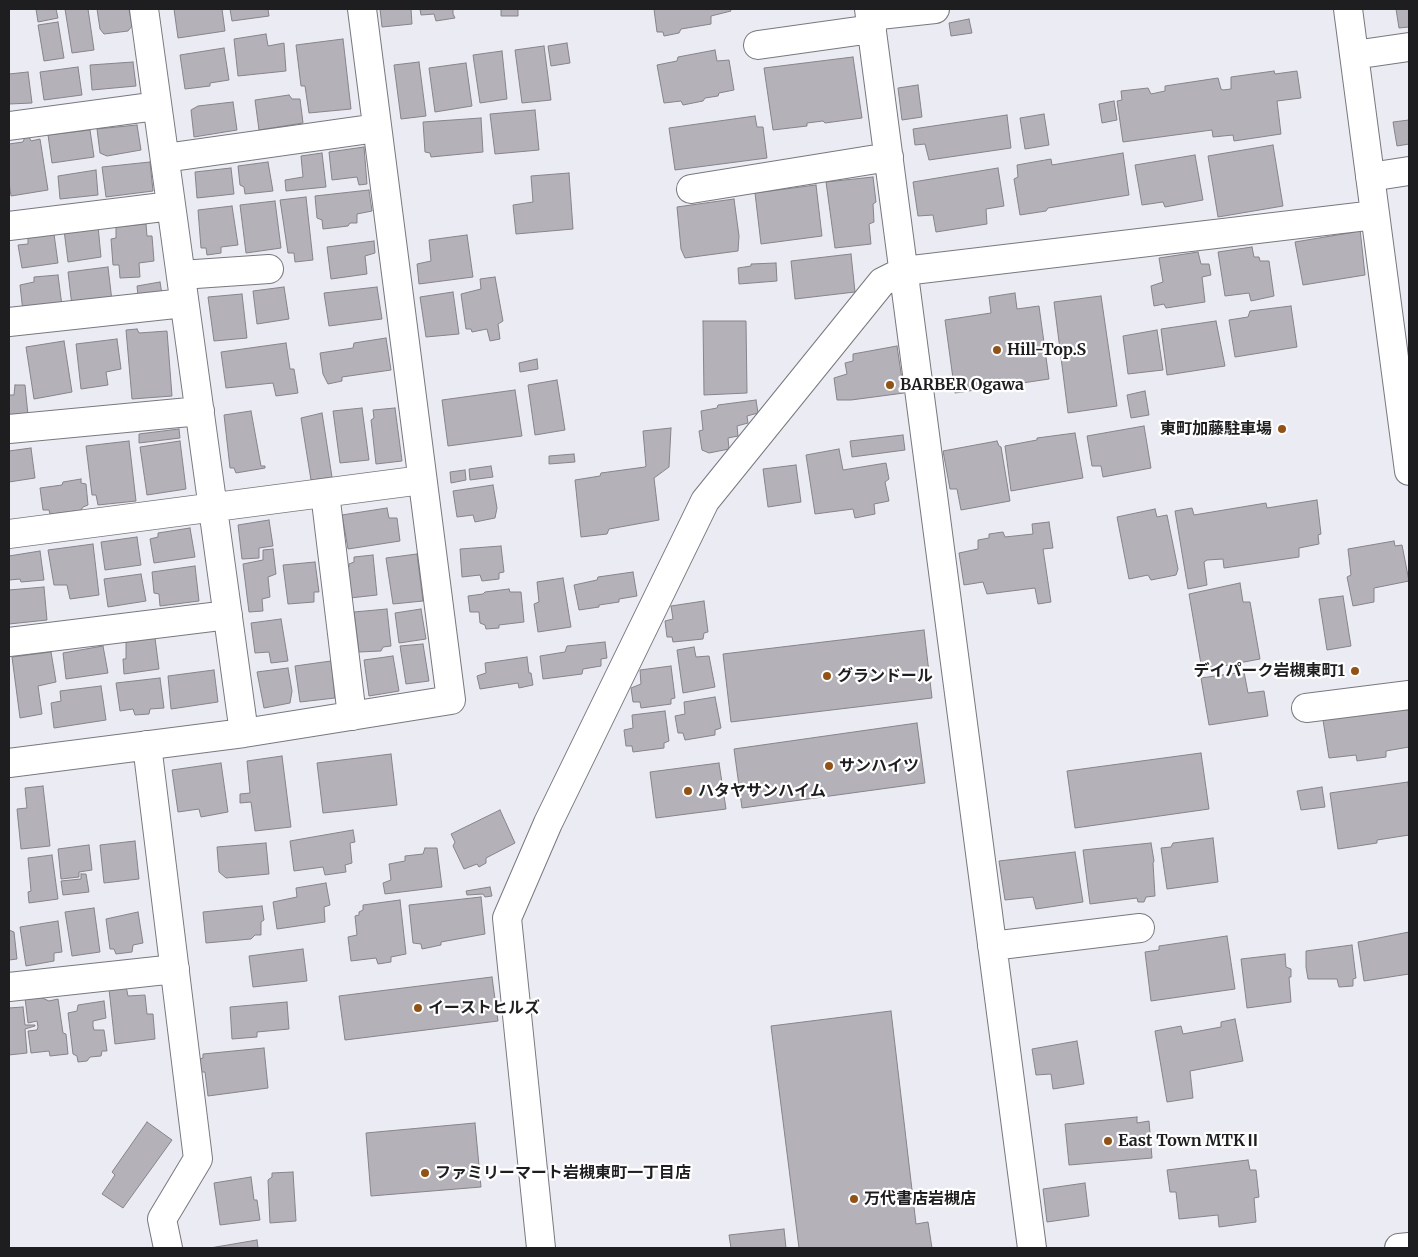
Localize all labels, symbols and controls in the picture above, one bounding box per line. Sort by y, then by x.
place label: Hill-Top.S [1007,340,1086,360]
marker: Hill-Top.S [991,344,1003,356]
place label: BARBER Ogawa [900,375,1024,395]
marker: BARBER Ogawa [884,379,896,391]
place label: 東町加藤駐車場 [1160,419,1272,439]
marker: 東町加藤駐車場 [1276,423,1288,435]
place label: デイパーク岩槻東町1 [1194,661,1345,681]
marker: デイパーク岩槻東町1 [1349,665,1361,677]
place label: グランドール [837,666,933,686]
marker: グランドール [821,670,833,682]
place label: サンハイツ [839,756,919,776]
marker: サンハイツ [823,760,835,772]
place label: ハタヤサンハイム [698,781,826,801]
marker: ハタヤサンハイム [682,785,694,797]
place label: イーストヒルズ [428,998,540,1018]
marker: イーストヒルズ [412,1002,424,1014]
place label: East Town MTKⅡ [1118,1131,1261,1151]
marker: East Town MTKⅡ [1102,1135,1114,1147]
place label: ファミリーマート岩槻東町一丁目店 [435,1163,691,1183]
marker: ファミリーマート岩槻東町一丁目店 [419,1167,431,1179]
place label: 万代書店岩槻店 [864,1189,976,1209]
marker: 万代書店岩槻店 [848,1193,860,1205]

